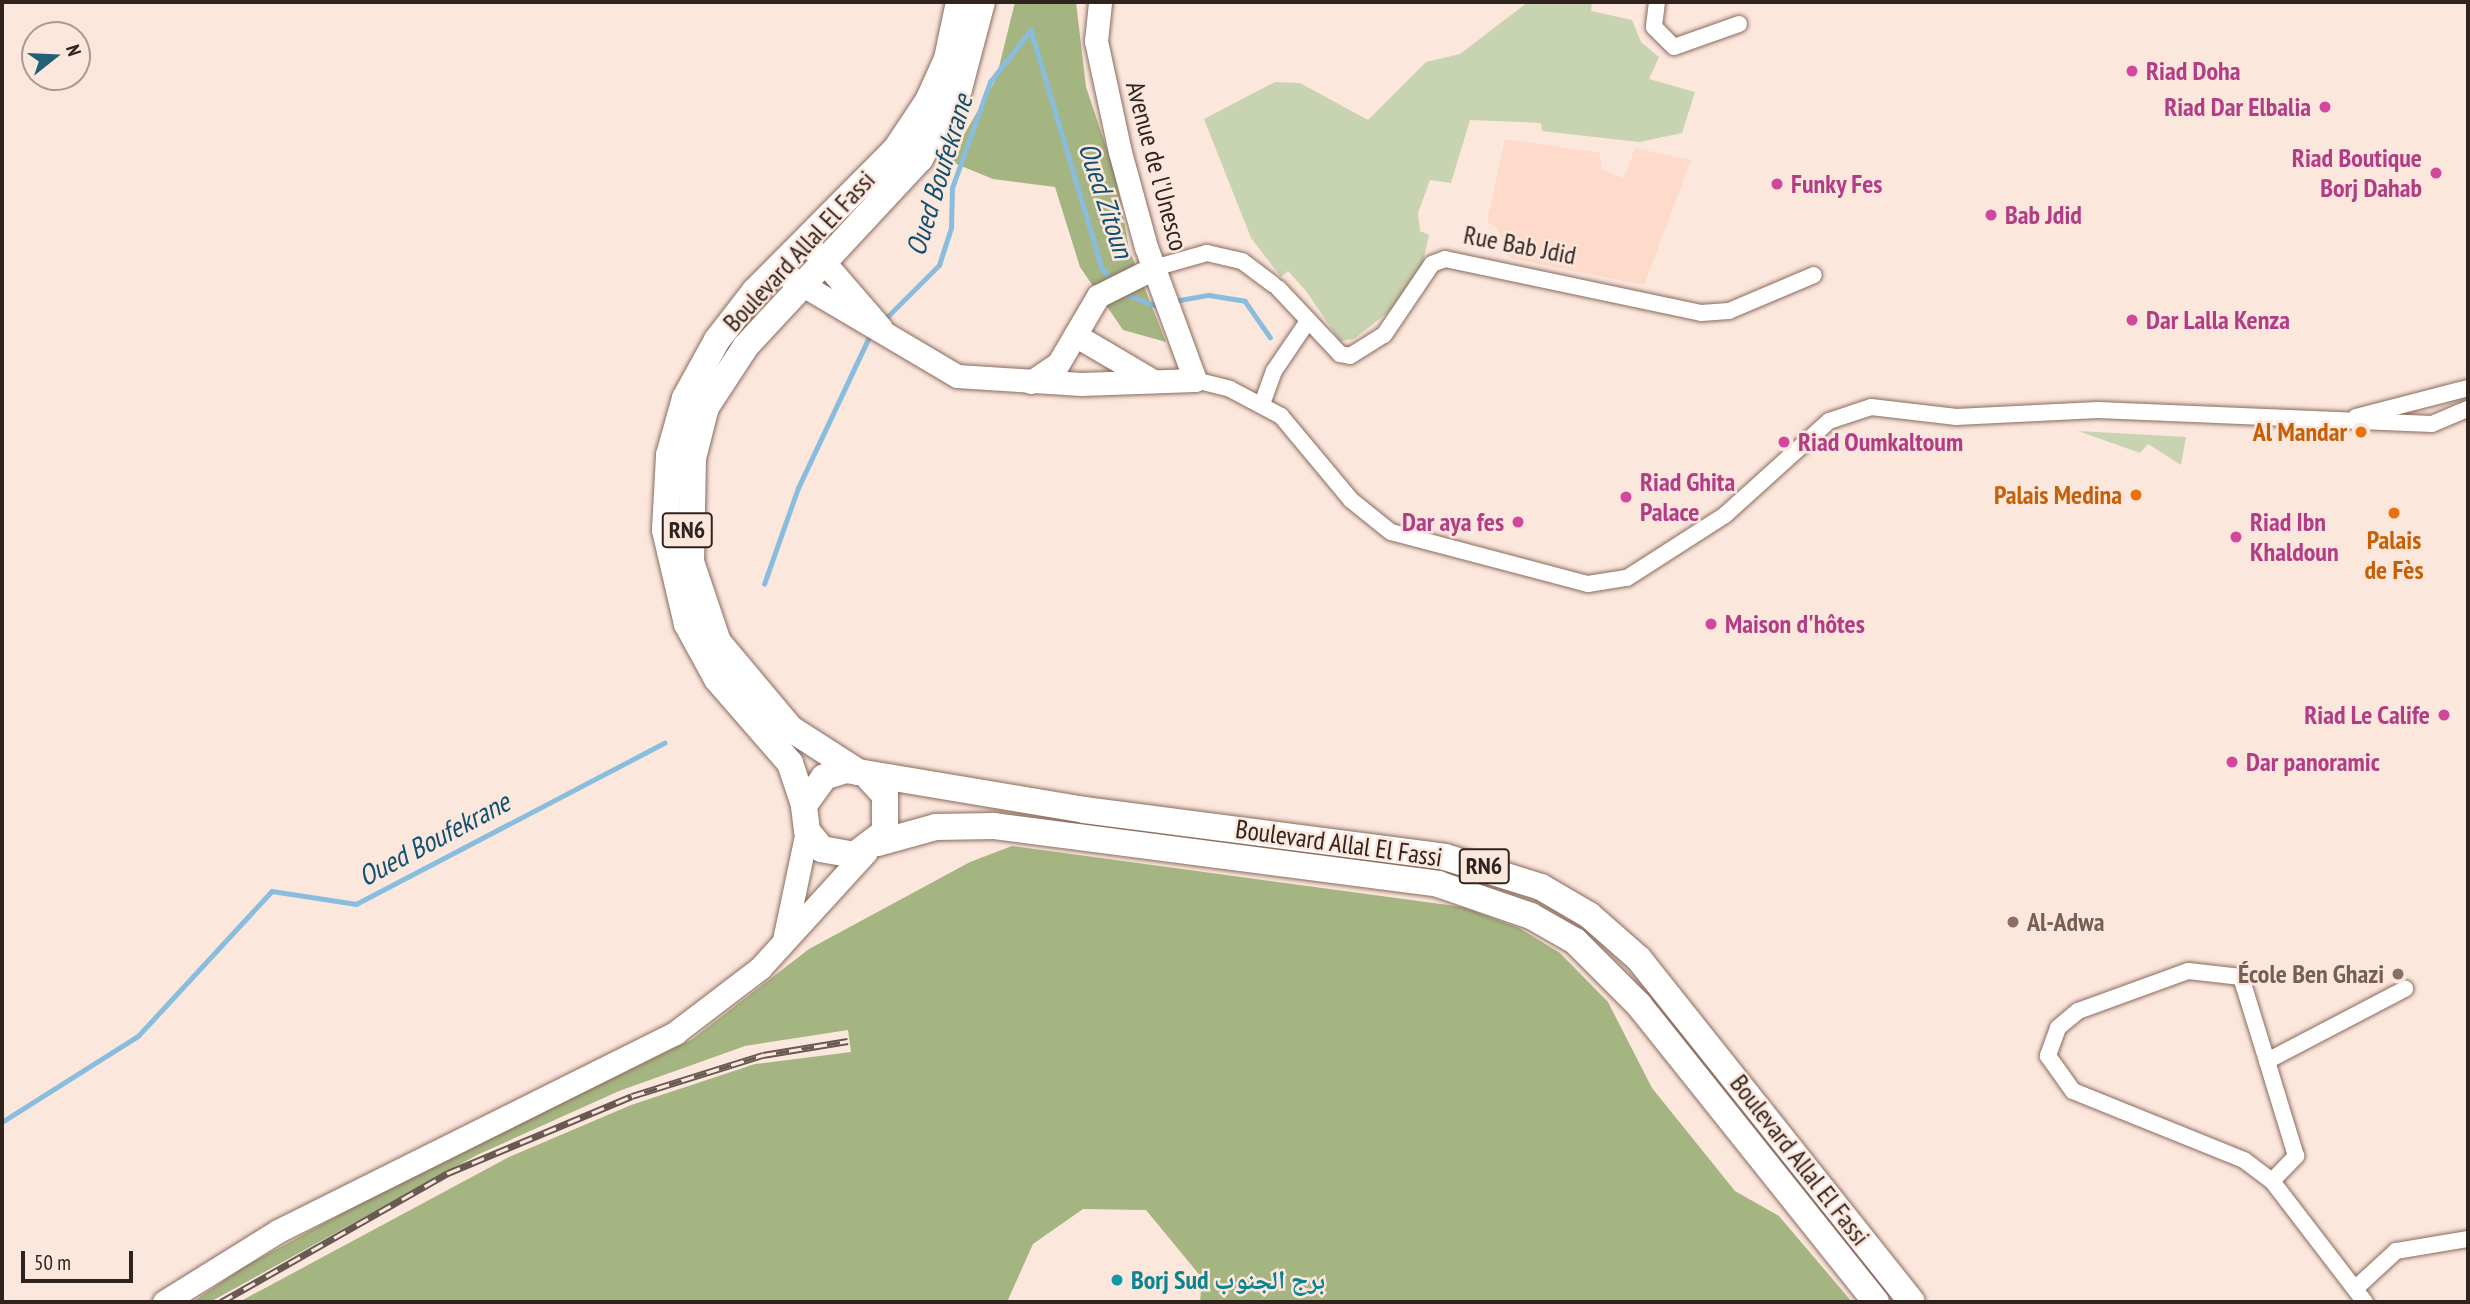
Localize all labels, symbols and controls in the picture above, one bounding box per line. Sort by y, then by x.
north arrow [21,21,91,91]
text: N [61,42,87,59]
place label: Riad Doha [2146,55,2240,87]
marker: Riad Doha [2124,63,2140,79]
street label: Avenue de l'Unesco [1119,78,1195,254]
water label: Oued Boufekrane [899,90,979,260]
place label: Riad Dar Elbalia [2164,91,2311,123]
marker: Riad Dar Elbalia [2317,99,2333,115]
water label: Oued Zitoun [1072,138,1140,262]
place label: Riad Boutique Borj Dahab [2292,142,2422,204]
street label: Boulevard Allal El Fassi [716,164,882,338]
marker: Riad Boutique Borj Dahab [2428,165,2444,181]
place label: Funky Fes [1791,168,1883,200]
marker: Funky Fes [1769,176,1785,192]
place label: Bab Jdid [2005,199,2082,231]
marker: Bab Jdid [1983,207,1999,223]
street label: Rue Bab Jdid [1461,219,1579,271]
place label: Dar Lalla Kenza [2146,304,2290,336]
marker: Dar Lalla Kenza [2124,312,2140,328]
place label: Al Mandar [2253,416,2347,448]
marker: Al Mandar [2353,424,2369,440]
place label: Riad Oumkaltoum [1798,426,1964,458]
marker: Riad Oumkaltoum [1776,434,1792,450]
place label: Riad Ghita Palace [1640,466,1735,528]
place label: Palais Medina [1994,479,2122,511]
marker: Palais Medina [2128,487,2144,503]
marker: Riad Ghita Palace [1618,489,1634,505]
marker: Palais de Fès [2386,505,2402,521]
place label: Dar aya fes [1402,506,1504,538]
place label: Riad Ibn Khaldoun [2250,506,2339,568]
road number: RN6 [661,509,713,550]
marker: Dar aya fes [1510,514,1526,530]
place label: Palais de Fès [2364,524,2424,586]
marker: Riad Ibn Khaldoun [2228,529,2244,545]
place label: Maison d'hôtes [1725,608,1865,640]
marker: Maison d'hôtes [1703,616,1719,632]
place label: Riad Le Calife [2304,699,2430,731]
marker: Riad Le Calife [2436,707,2452,723]
place label: Dar panoramic [2246,746,2380,778]
marker: Dar panoramic [2224,754,2240,770]
water label: Oued Boufekrane [353,785,515,893]
street label: Boulevard Allal El Fassi [1233,813,1445,873]
road number: RN6 [1458,846,1510,886]
place label: Al-Adwa [2027,906,2104,938]
marker: Al-Adwa [2005,914,2021,930]
place label: École Ben Ghazi [2238,958,2384,990]
marker: École Ben Ghazi [2390,966,2406,982]
street label: Boulevard Allal El Fassi [1723,1068,1877,1252]
scale bar [24,1238,136,1282]
text: 50 m [34,1249,71,1276]
place label: Borj Sud برج الجنوب [1131,1264,1325,1296]
marker: Borj Sud برج الجنوب [1109,1272,1125,1288]

